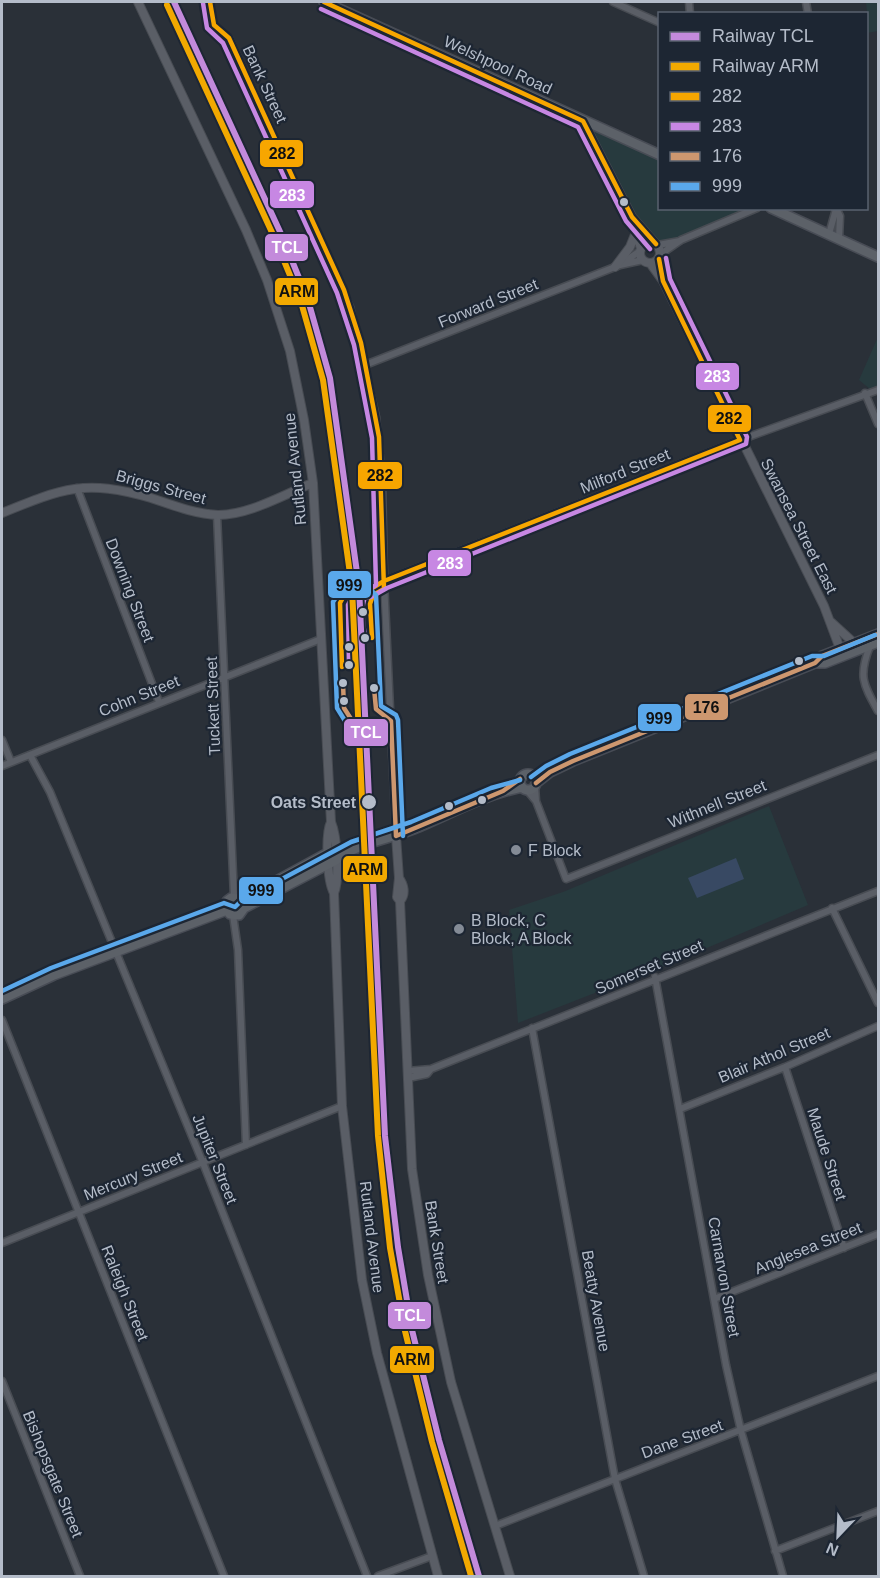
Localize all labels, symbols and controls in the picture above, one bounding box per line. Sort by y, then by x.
legend [658,12,868,210]
text: Railway TCL [712,26,814,46]
street label: Welshpool Road [441,33,555,97]
street label: Bank Street [240,43,291,126]
text: Railway ARM [712,56,819,76]
text: 282 [712,86,742,106]
text: 283 [712,116,742,136]
line badge: 282 [259,139,304,168]
text: 282 [269,145,295,162]
text: 176 [712,146,742,166]
text: 999 [712,176,742,196]
line badge: 283 [269,180,315,209]
text: 283 [279,187,305,204]
unlabelled marker [618,196,630,208]
line badge: TCL [264,233,309,262]
text: TCL [271,239,303,256]
street label: Forward Street [436,275,541,331]
line badge: ARM [274,277,319,306]
text: ARM [279,283,315,300]
line badge: 283 [695,362,740,391]
text: 283 [704,368,730,385]
line badge: 282 [707,404,752,433]
text: 282 [716,410,742,427]
street label: Rutland Avenue [281,412,309,526]
street label: Milford Street [578,445,673,497]
street label: Swansea Street East [758,456,841,597]
line badge: 282 [357,461,403,490]
street label: Briggs Street [114,467,208,507]
text: 282 [367,467,393,484]
street label: Downing Street [102,536,158,645]
line badge: 283 [427,549,472,577]
text: 283 [437,555,463,572]
line badge: 999 [327,570,372,599]
text: 999 [336,577,362,594]
unlabelled marker [357,606,369,618]
unlabelled marker [359,632,371,644]
unlabelled marker [343,641,355,653]
unlabelled marker [793,655,805,667]
street label: Tuckett Street [203,656,223,756]
unlabelled marker [343,659,355,671]
street label: Cohn Street [96,672,182,720]
unlabelled marker [337,677,349,689]
unlabelled marker [368,682,380,694]
line badge: 176 [684,693,729,721]
unlabelled marker [338,695,350,707]
text: 176 [693,699,719,716]
line badge: 999 [637,703,682,732]
text: 999 [646,710,672,727]
line badge: TCL [343,718,389,747]
text: TCL [350,724,382,741]
street label: Withnell Street [666,776,769,831]
marker: Oats Street [360,793,378,811]
place label: Oats Street [271,794,357,811]
unlabelled marker [476,794,488,806]
unlabelled marker [443,800,455,812]
place label: F Block [528,842,582,859]
marker: F Block [509,843,523,857]
line badge: ARM [342,855,388,883]
text: ARM [347,861,383,878]
line badge: 999 [238,876,284,905]
text: 999 [248,882,274,899]
place label: B Block, C Block, A Block [471,912,572,947]
marker: B Block, C Block, A Block [452,922,466,936]
street label: Somerset Street [592,936,706,997]
street label: Blair Athol Street [716,1024,833,1086]
street label: Maude Street [804,1106,850,1203]
street label: Jupiter Street [189,1112,241,1207]
street label: Mercury Street [81,1148,185,1204]
street label: Rutland Avenue [357,1180,387,1294]
street label: Bank Street [422,1199,452,1285]
street label: Carnarvon Street [705,1216,743,1339]
street label: Anglesea Street [752,1219,864,1277]
street label: Raleigh Street [98,1243,152,1344]
street label: Beatty Avenue [579,1249,613,1353]
line badge: TCL [387,1301,432,1330]
text: TCL [394,1307,426,1324]
line badge: ARM [389,1345,435,1374]
text: ARM [394,1351,430,1368]
street label: Bishopsgate Street [20,1408,86,1540]
street label: Dane Street [639,1416,726,1462]
north arrow [808,1506,868,1566]
text: N [824,1539,841,1559]

